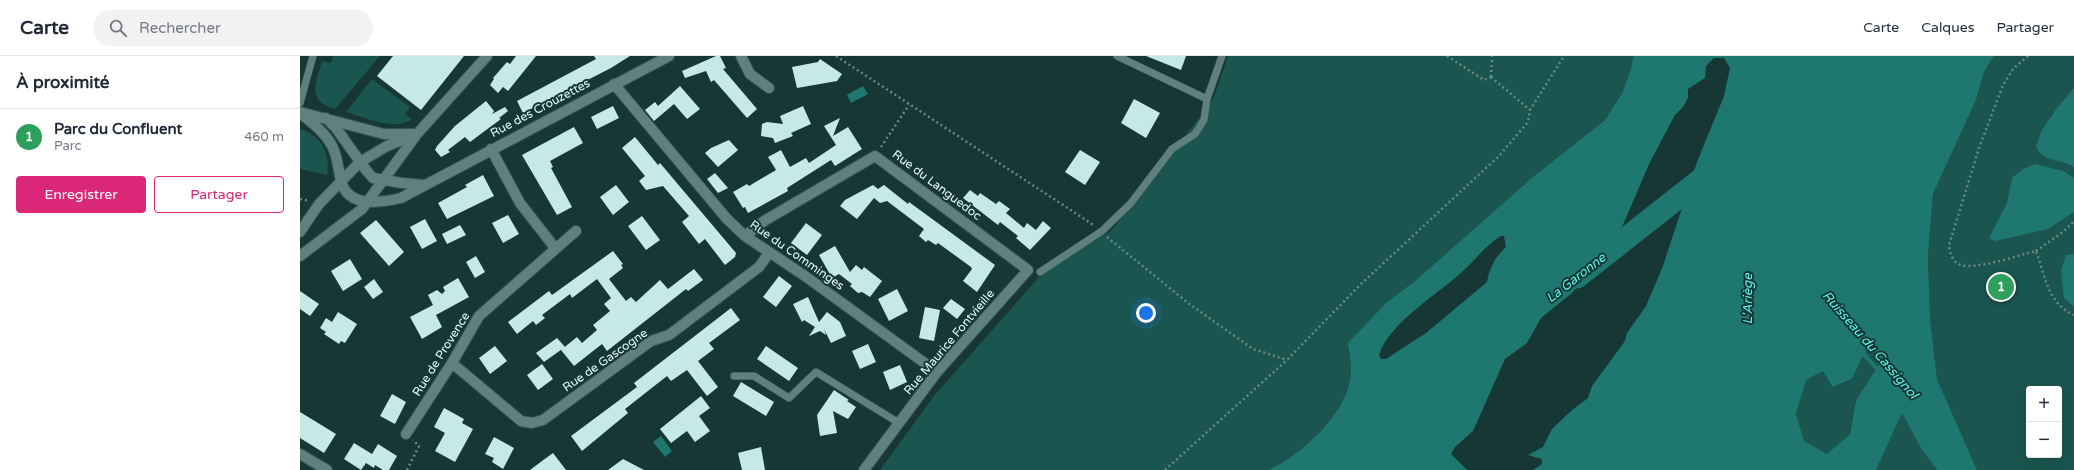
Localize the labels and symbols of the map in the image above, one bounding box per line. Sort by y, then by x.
street label: Rue des Crouzettes [488,76,592,140]
street label: Rue du Languedoc [890,147,984,223]
street label: Rue du Comminges [747,217,847,293]
water label: La Garonne [1543,249,1609,306]
pin: 1 [1988,272,2014,302]
water label: L'Ariège [1740,273,1756,325]
street label: Rue Maurice Fontvieille [901,286,997,397]
water label: Ruisseau du Cassignol [1819,288,1922,404]
your location [1136,303,1156,323]
street label: Rue de Provence [410,309,473,399]
street label: Rue de Gascogne [560,325,650,394]

